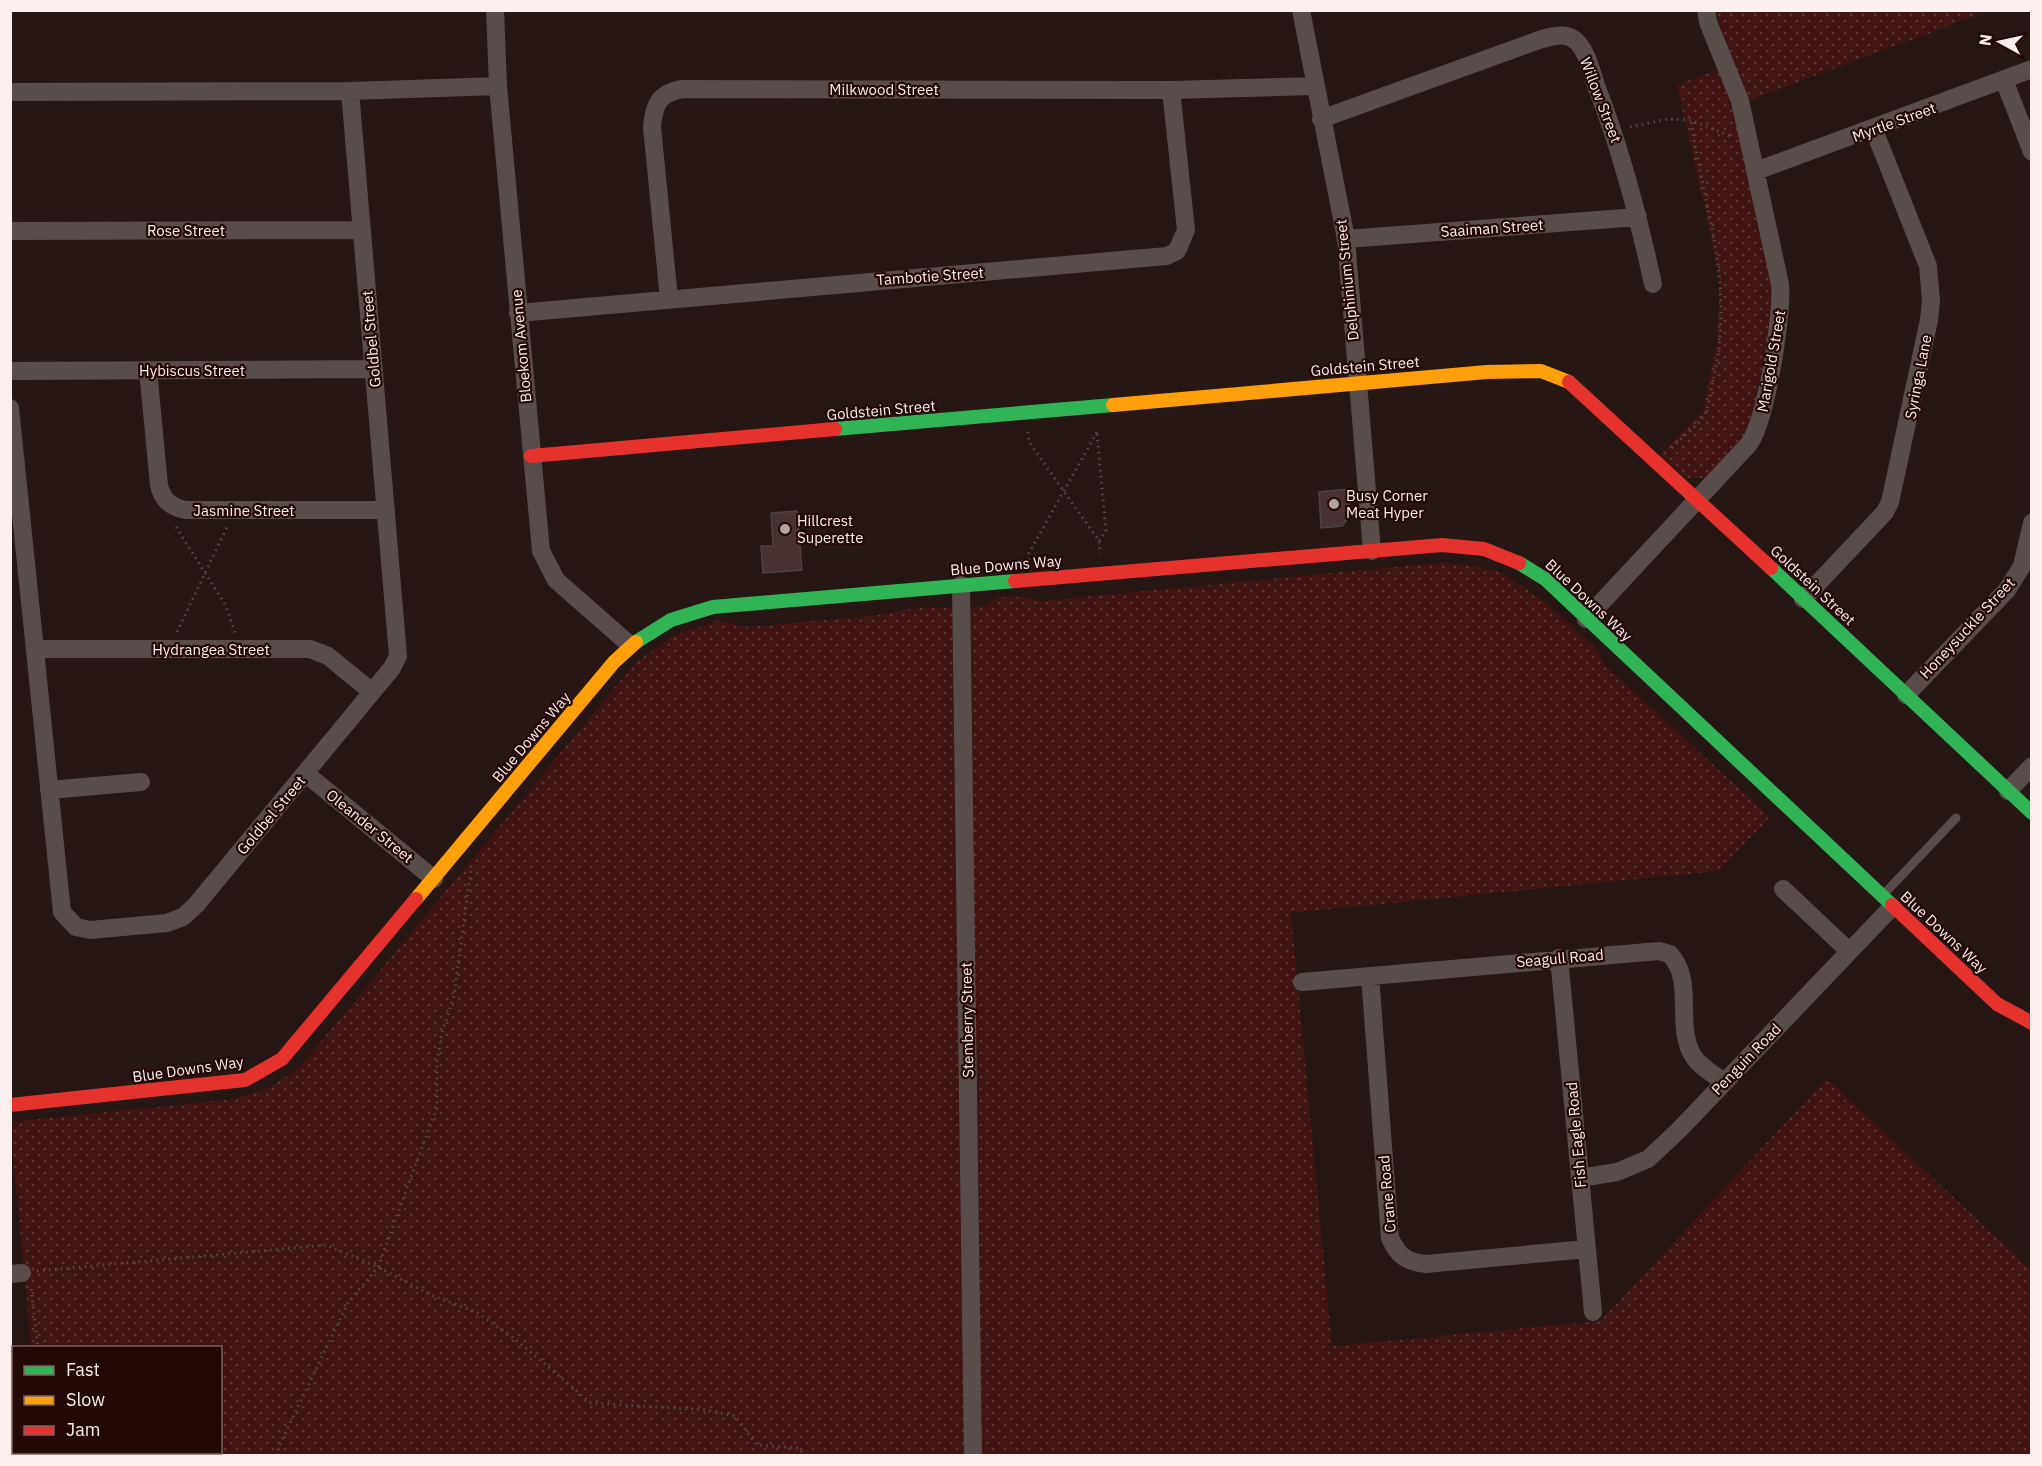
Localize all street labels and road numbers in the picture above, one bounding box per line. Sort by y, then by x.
street label: Willow Street [1576,55,1626,145]
street label: Milkwood Street [829,80,939,99]
street label: Myrtle Street [1850,98,1938,146]
street label: Saaiman Street [1440,215,1544,241]
street label: Delphinium Street [1331,218,1363,342]
street label: Rose Street [147,221,225,240]
street label: Tambotie Street [876,263,984,289]
street label: Bloekom Avenue [507,289,535,403]
street label: Goldbel Street [357,290,385,388]
street label: Marigold Street [1753,309,1789,413]
street label: Syringa Lane [1901,333,1935,421]
street label: Goldstein Street [1310,352,1420,380]
street label: Hybiscus Street [139,361,245,380]
street label: Goldstein Street [826,396,936,424]
street label: Jasmine Street [193,501,295,520]
street label: Goldstein Street [1767,541,1859,629]
street label: Blue Downs Way [949,551,1063,579]
street label: Blue Downs Way [1542,555,1637,646]
street label: Honeysuckle Street [1915,573,2019,683]
street label: Hydrangea Street [152,640,270,659]
street label: Blue Downs Way [488,688,575,786]
street label: Goldbel Street [232,772,310,858]
street label: Oleander Street [323,785,417,867]
street label: Blue Downs Way [1897,887,1992,978]
street label: Seagull Road [1516,945,1604,971]
street label: Stemberry Street [956,962,978,1078]
street label: Penguin Road [1707,1019,1785,1099]
street label: Blue Downs Way [131,1052,245,1086]
street label: Fish Eagle Road [1562,1081,1590,1189]
street label: Crane Road [1374,1155,1400,1233]

